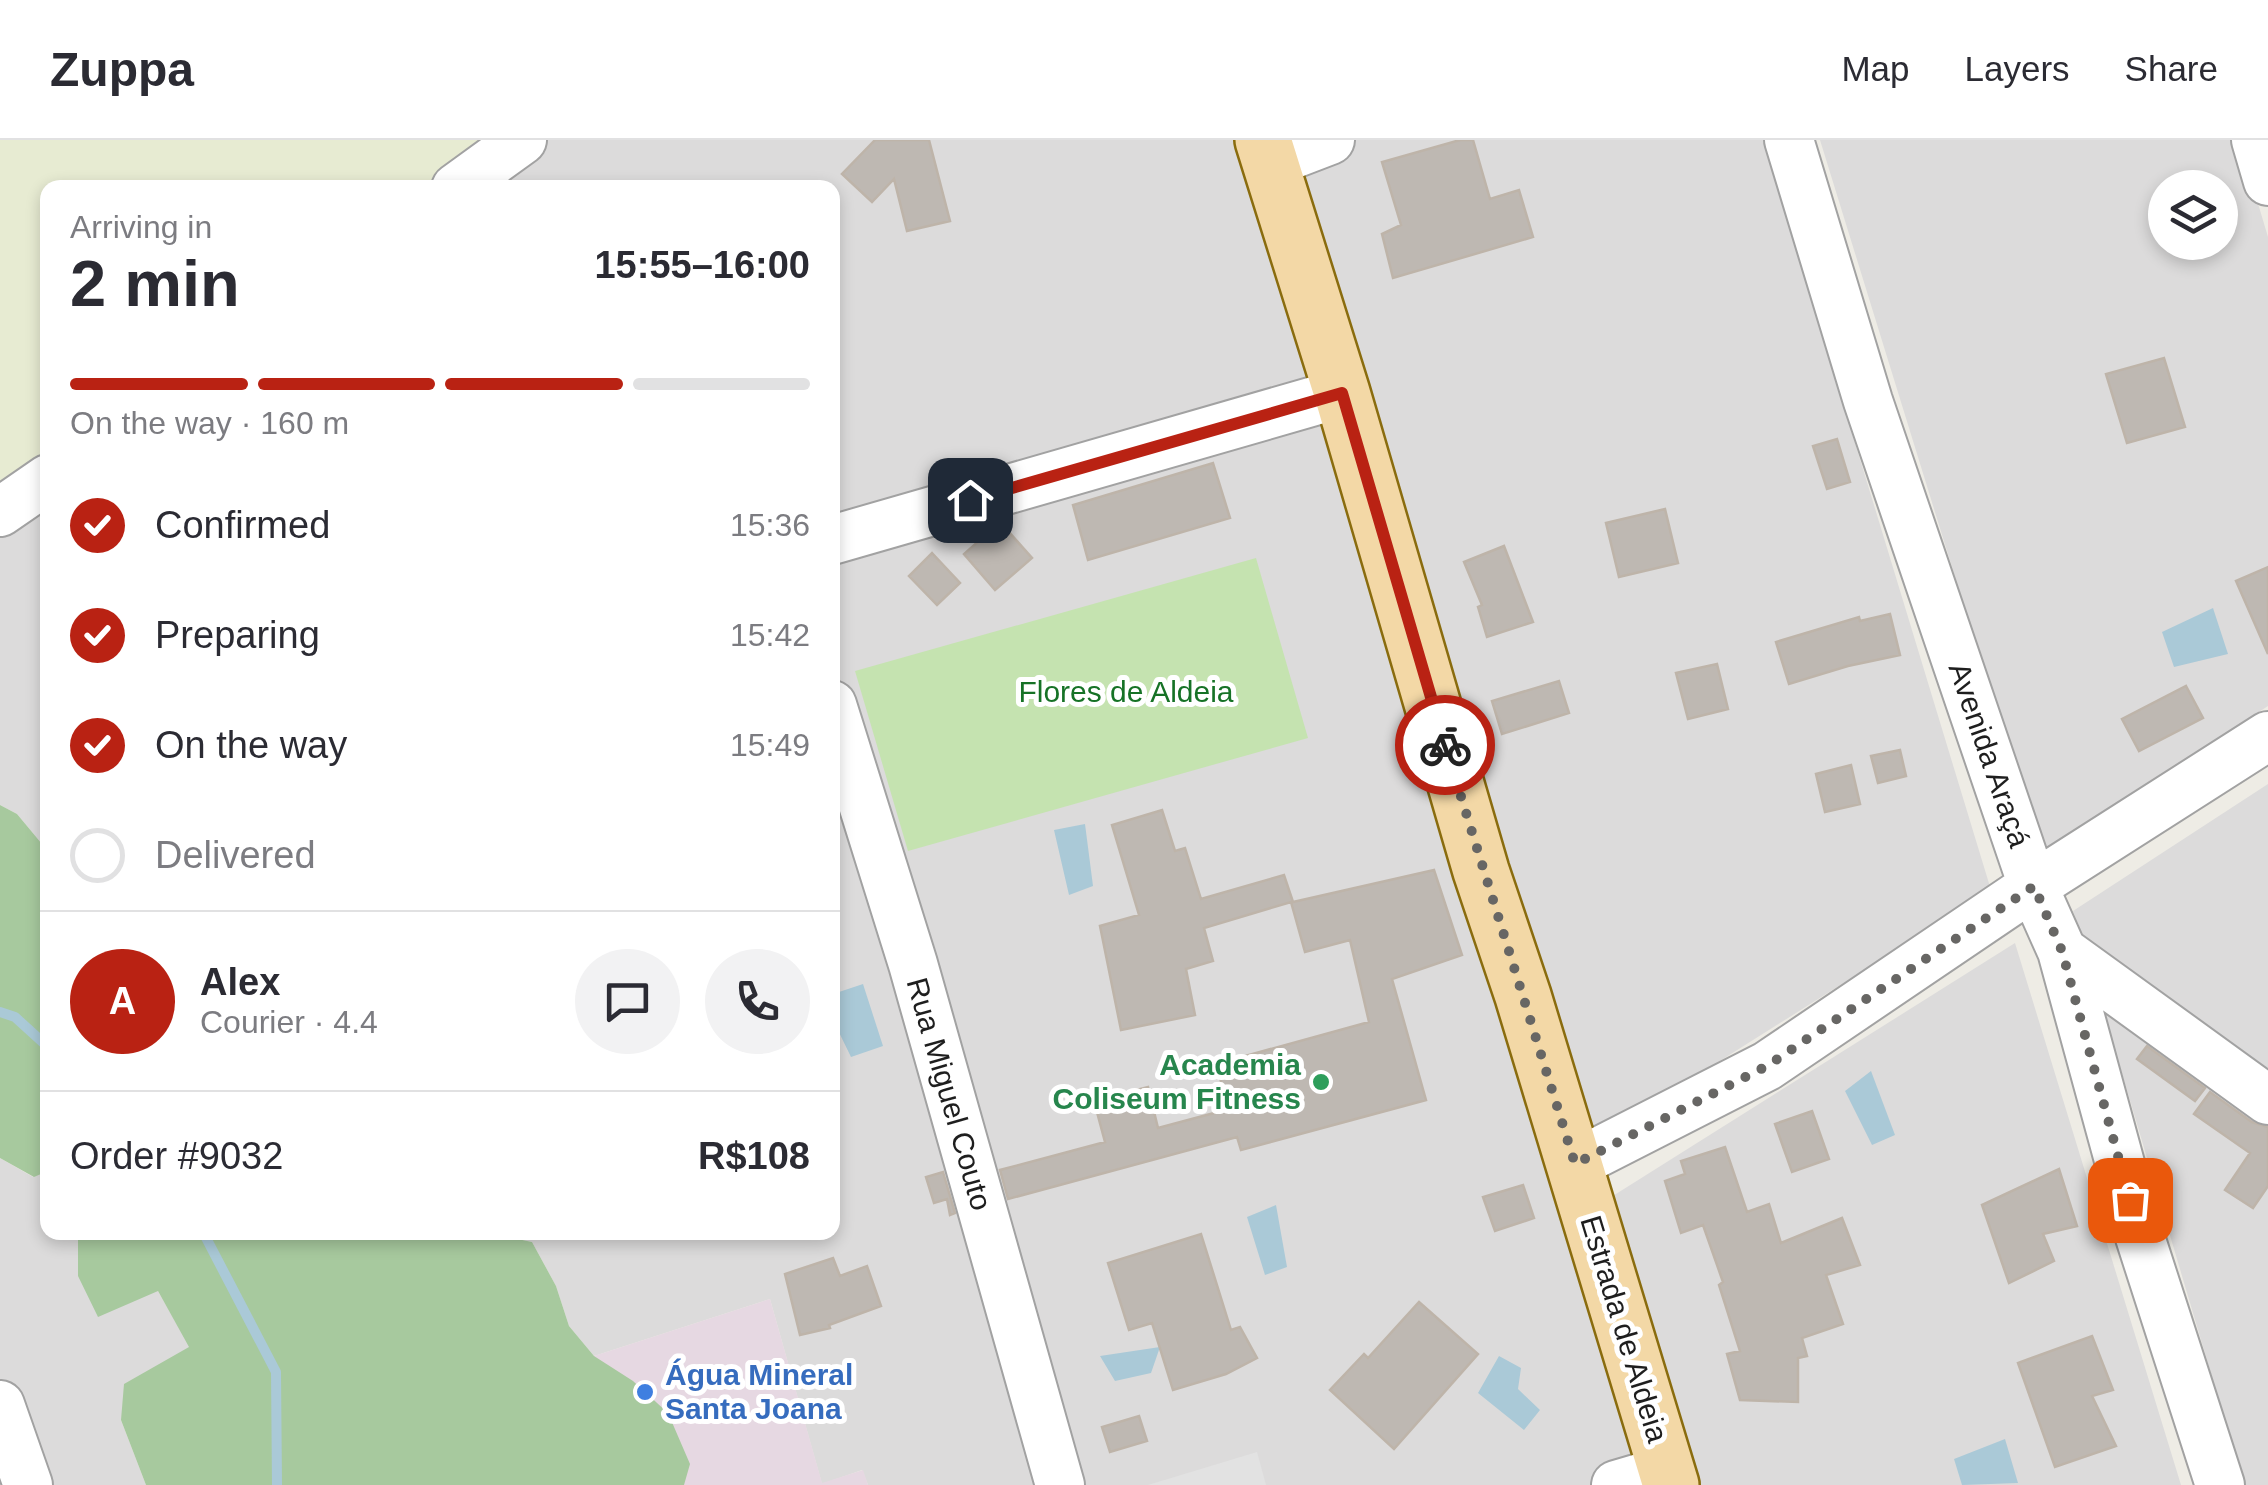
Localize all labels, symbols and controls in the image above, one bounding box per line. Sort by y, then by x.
text: Zuppa [50,43,194,96]
text: Map [1841,49,1910,88]
text: Layers [1965,49,2070,88]
text: Share [2125,49,2218,88]
map controls [2148,170,2238,260]
button: layers [2148,170,2238,260]
text: Arriving in [70,209,212,245]
text: 15:55–16:00 [594,244,810,286]
text: 2 min [70,247,240,320]
text: On the way · 160 m [70,405,349,441]
pin [928,458,1013,543]
icon: home [943,473,998,528]
icon: check [70,498,125,553]
text: Confirmed [155,504,330,546]
text: 15:36 [730,507,810,543]
icon: check [70,608,125,663]
text: Preparing [155,614,320,656]
text: 15:42 [730,617,810,653]
street label: Avenida Araçá [1942,658,2037,852]
park label: Flores de Aldeia [1018,675,1234,708]
courier [1395,695,1495,795]
icon: check [70,718,125,773]
icon: bike [1418,718,1473,773]
text: On the way [155,724,347,766]
text: 15:49 [730,727,810,763]
text: Delivered [155,834,316,876]
button: chat [575,949,680,1054]
button: phone [705,949,810,1054]
text: Alex [200,961,280,1003]
street label: Rua Miguel Couto [901,974,998,1214]
text: A [109,980,136,1022]
text: Courier · 4.4 [200,1004,378,1040]
place label: Academia Coliseum Fitness [1053,1048,1301,1115]
marker: Academia Coliseum Fitness [1310,1071,1332,1093]
text: Order #9032 [70,1135,283,1177]
text: R$108 [698,1135,810,1177]
pin [2088,1158,2173,1243]
icon: bag [2103,1173,2158,1228]
street label: Estrada de Aldeia [1574,1212,1675,1446]
place label: Água Mineral Santa Joana [665,1358,853,1425]
marker: Água Mineral Santa Joana [634,1381,656,1403]

